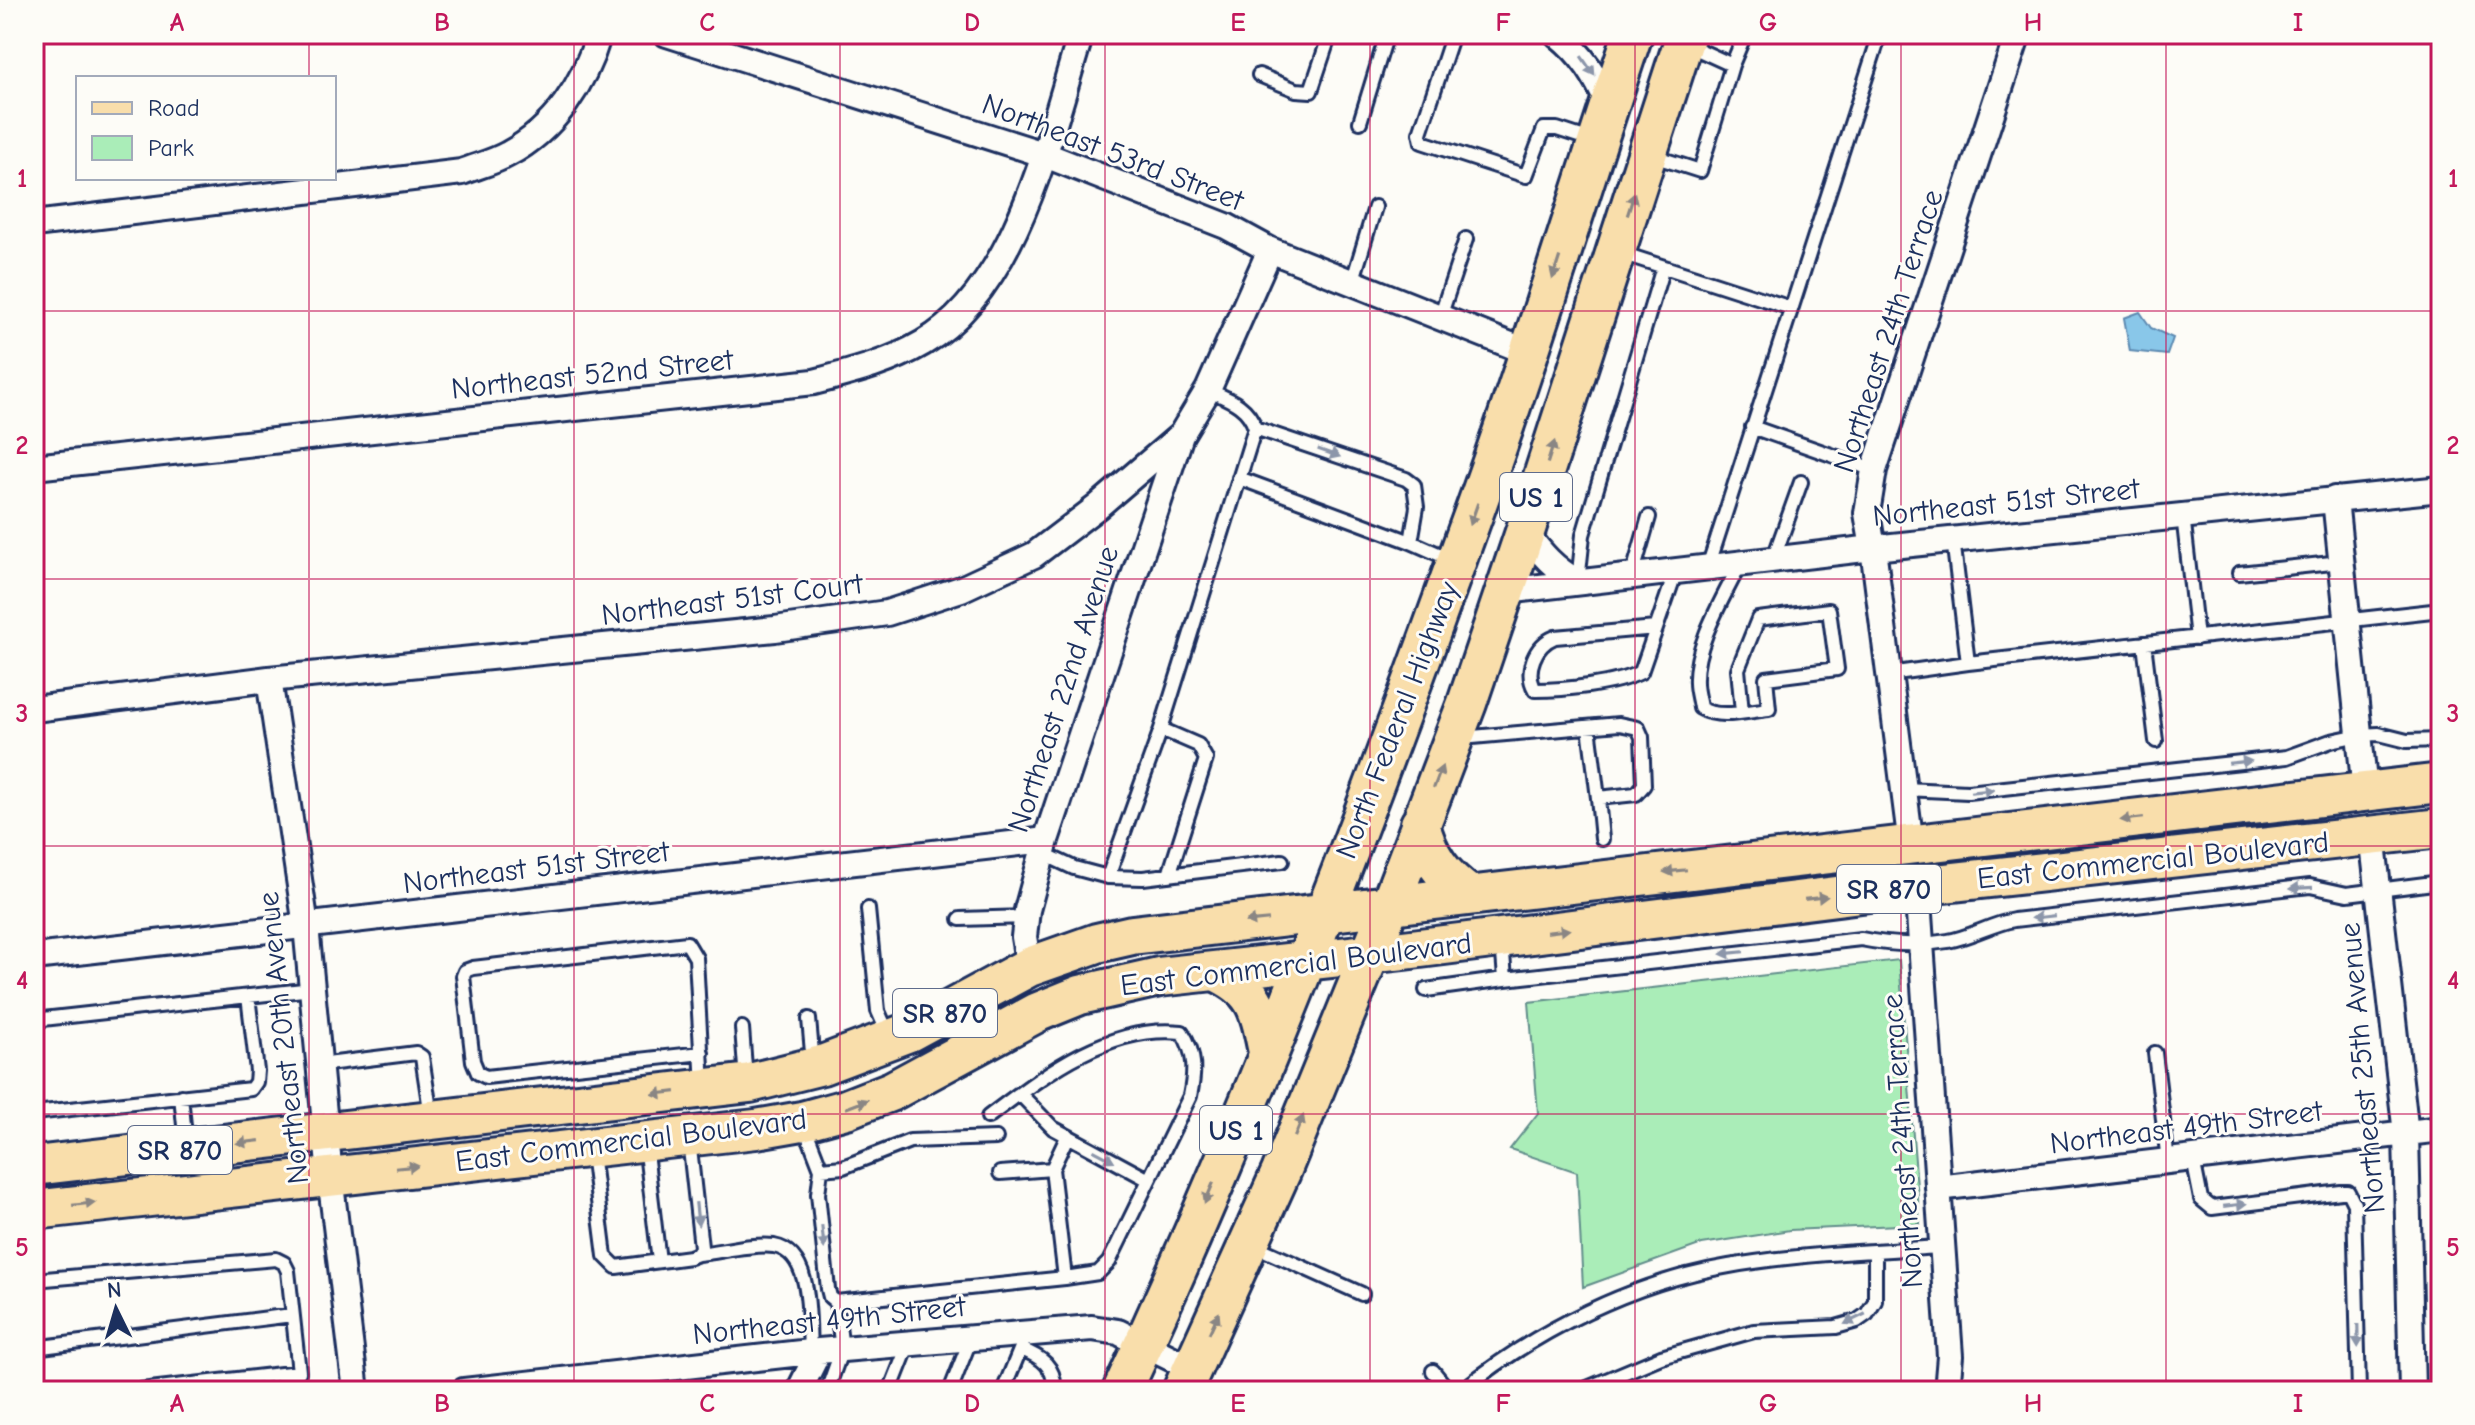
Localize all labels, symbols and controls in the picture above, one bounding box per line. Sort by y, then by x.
text: A [170,8,185,38]
text: B [434,8,450,38]
text: C [699,8,715,38]
text: D [964,8,980,38]
text: E [1230,8,1246,38]
text: F [1495,8,1511,38]
text: G [1759,8,1777,38]
text: H [2024,8,2042,38]
text: I [2293,8,2303,38]
one-way arrow [1580,56,1595,77]
legend [76,76,336,180]
street label: Northeast 53rd Street [977,86,1250,219]
text: Road [148,94,200,122]
text: Park [148,134,194,162]
text: 1 [17,164,27,194]
text: 1 [2448,164,2458,194]
street label: Northeast 24th Terrace [1826,185,1951,477]
one-way arrow [1625,192,1637,216]
one-way arrow [1549,256,1562,280]
street label: Northeast 52nd Street [449,342,736,407]
text: 2 [16,431,28,461]
text: 2 [2447,431,2459,461]
one-way arrow [1545,439,1558,463]
one-way arrow [1317,448,1341,460]
street label: Northeast 51st Street [1871,471,2143,534]
road number: US 1 [1500,473,1572,521]
one-way arrow [1467,503,1479,527]
street label: Northeast 22nd Avenue [1001,542,1126,837]
street label: Northeast 51st Court [599,566,866,633]
street label: North Federal Highway [1328,576,1467,864]
text: 3 [16,699,28,729]
text: 3 [2447,699,2459,729]
one-way arrow [2228,755,2253,768]
one-way arrow [1432,765,1445,789]
one-way arrow [1970,784,1995,797]
one-way arrow [2120,813,2145,826]
street label: East Commercial Boulevard [1975,825,2331,896]
street label: Northeast 51st Street [401,834,673,901]
one-way arrow [1662,865,1687,878]
road number: SR 870 [1837,865,1941,913]
one-way arrow [2288,882,2313,895]
street label: Northeast 20th Avenue [251,890,316,1186]
one-way arrow [1804,892,1829,905]
one-way arrow [2030,911,2055,924]
one-way arrow [1244,914,1269,927]
street label: Northeast 25th Avenue [2332,921,2393,1215]
one-way arrow [1546,924,1571,937]
street label: East Commercial Boulevard [1118,926,1474,1003]
one-way arrow [1719,947,1744,960]
text: 4 [16,966,28,996]
text: 4 [2447,966,2459,996]
road number: SR 870 [893,989,997,1037]
street label: Northeast 24th Terrace [1875,993,1930,1289]
one-way arrow [651,1087,676,1100]
street label: Northeast 49th Street [2048,1093,2326,1162]
one-way arrow [845,1097,869,1110]
street label: East Commercial Boulevard [453,1102,809,1179]
road number: US 1 [1200,1106,1272,1154]
one-way arrow [1293,1114,1306,1138]
road number: SR 870 [128,1126,232,1174]
one-way arrow [235,1136,260,1149]
one-way arrow [1093,1150,1116,1163]
one-way arrow [395,1161,420,1174]
one-way arrow [1203,1181,1216,1205]
one-way arrow [72,1198,97,1211]
one-way arrow [2222,1198,2247,1211]
one-way arrow [691,1202,704,1227]
one-way arrow [816,1225,829,1250]
text: 5 [15,1233,29,1263]
text: 5 [2446,1233,2460,1263]
north arrow [76,1269,156,1349]
text: N [106,1276,123,1304]
street label: Northeast 49th Street [691,1289,969,1352]
one-way arrow [1207,1311,1221,1334]
one-way arrow [1843,1312,1866,1326]
one-way arrow [2351,1324,2364,1349]
text: A [170,1389,185,1419]
text: B [434,1389,450,1419]
text: C [699,1389,715,1419]
text: D [964,1389,980,1419]
text: E [1230,1389,1246,1419]
text: F [1495,1389,1511,1419]
text: G [1759,1389,1777,1419]
text: H [2024,1389,2042,1419]
text: I [2293,1389,2303,1419]

